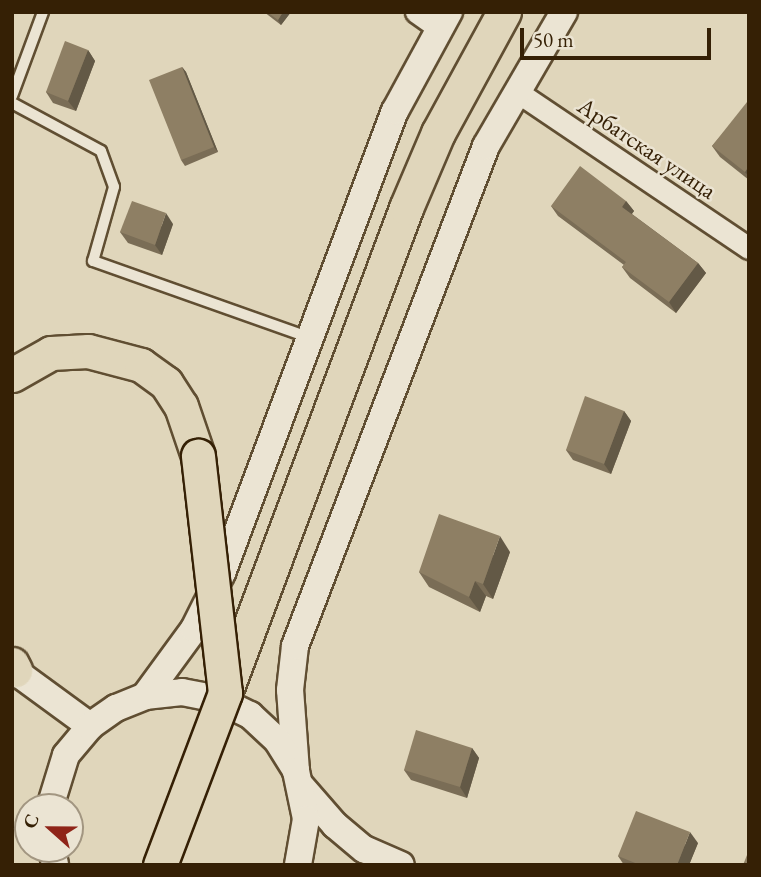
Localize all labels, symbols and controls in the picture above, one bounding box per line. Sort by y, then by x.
scale bar [523,14,714,58]
text: 50 m [533,26,574,53]
street label: Арбатская улица [572,91,722,205]
north arrow [14,793,84,863]
text: С [17,810,45,832]

